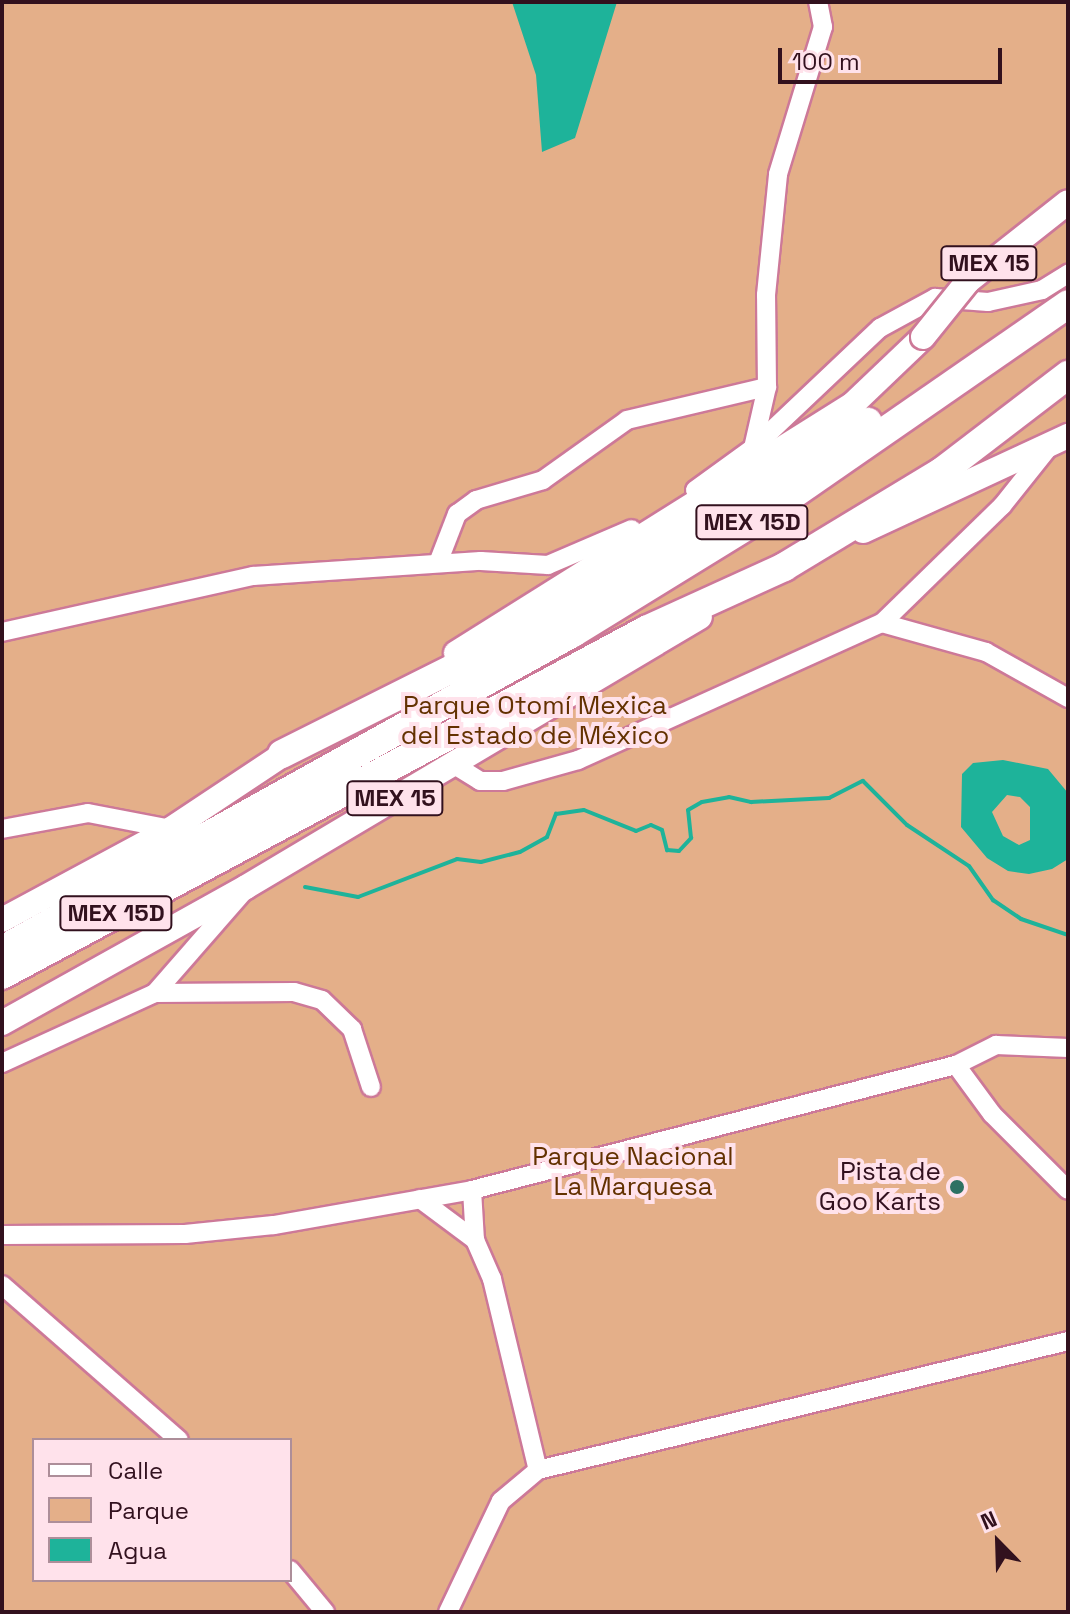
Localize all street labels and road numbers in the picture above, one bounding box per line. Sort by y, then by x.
road number: MEX 15 [939,243,1039,283]
road number: MEX 15D [694,502,810,542]
road number: MEX 15 [345,778,445,818]
road number: MEX 15D [58,893,174,933]

